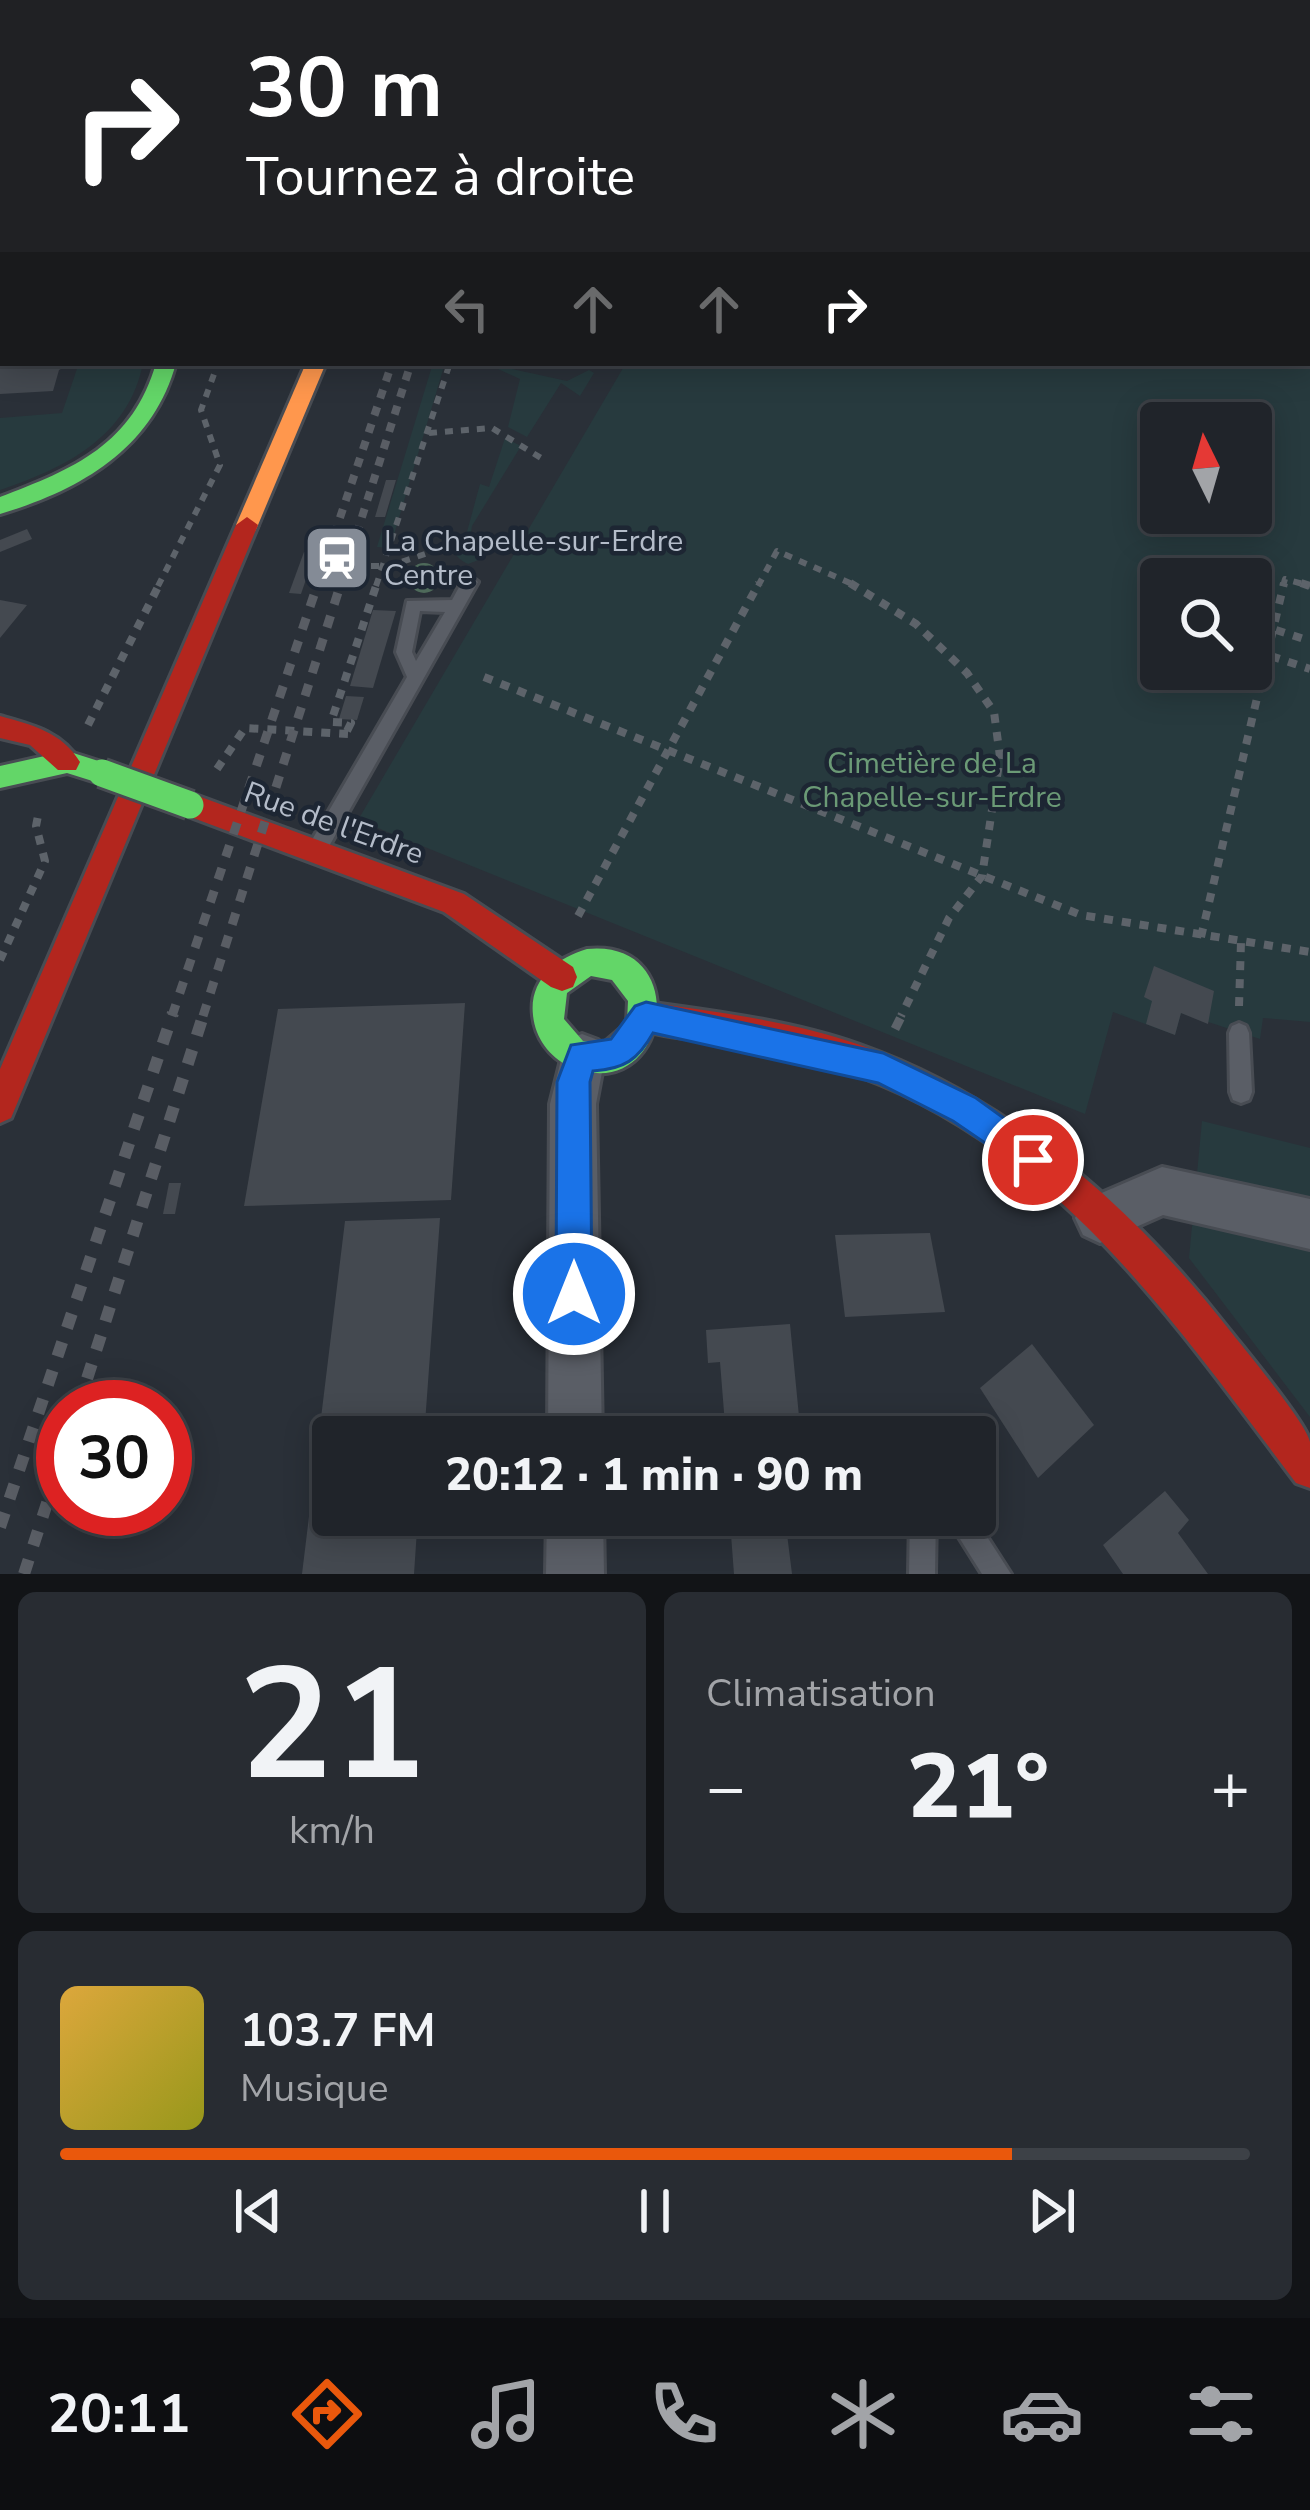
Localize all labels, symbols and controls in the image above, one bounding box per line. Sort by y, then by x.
text: 30 m [246,31,443,146]
icon: right [48,48,204,204]
text: Tournez à droite [246,140,635,214]
icon: left [434,276,500,342]
icon: ahead [560,276,626,342]
icon: ahead [686,276,752,342]
icon: right [812,276,878,342]
north arrow [1140,402,1272,534]
map controls [1140,402,1272,690]
place label: La Chapelle-sur-Erdre Centre [384,521,683,596]
station icon: La Chapelle-sur-Erdre Centre [302,523,372,593]
button: search [1140,558,1272,690]
park label: Cimetière de La Chapelle-sur-Erdre [802,743,1062,818]
street label: Rue de l'Erdre [238,772,429,875]
pin [982,1109,1084,1211]
icon: arrive [1000,1127,1066,1193]
position arrow [511,1231,637,1357]
speed limit sign: 30 [36,1380,192,1536]
text: 20:12 · 1 min · 90 m [445,1445,863,1506]
text: 21 [238,1619,426,1832]
text: Climatisation [706,1667,936,1720]
text: 21° [907,1726,1049,1849]
text: − [706,1743,746,1833]
text: + [1210,1743,1250,1833]
text: km/h [289,1804,375,1857]
text: 103.7 FM [240,2001,436,2062]
text: Musique [240,2062,388,2115]
icon: previous [225,2178,291,2244]
icon: pause [622,2178,688,2244]
icon: next [1019,2178,1085,2244]
icon: directions [285,2372,369,2456]
icon: music [464,2372,548,2456]
icon: phone [642,2372,726,2456]
icon: climate [821,2372,905,2456]
icon: car [1000,2372,1084,2456]
icon: filters [1179,2372,1263,2456]
text: 20:11 [47,2377,190,2451]

